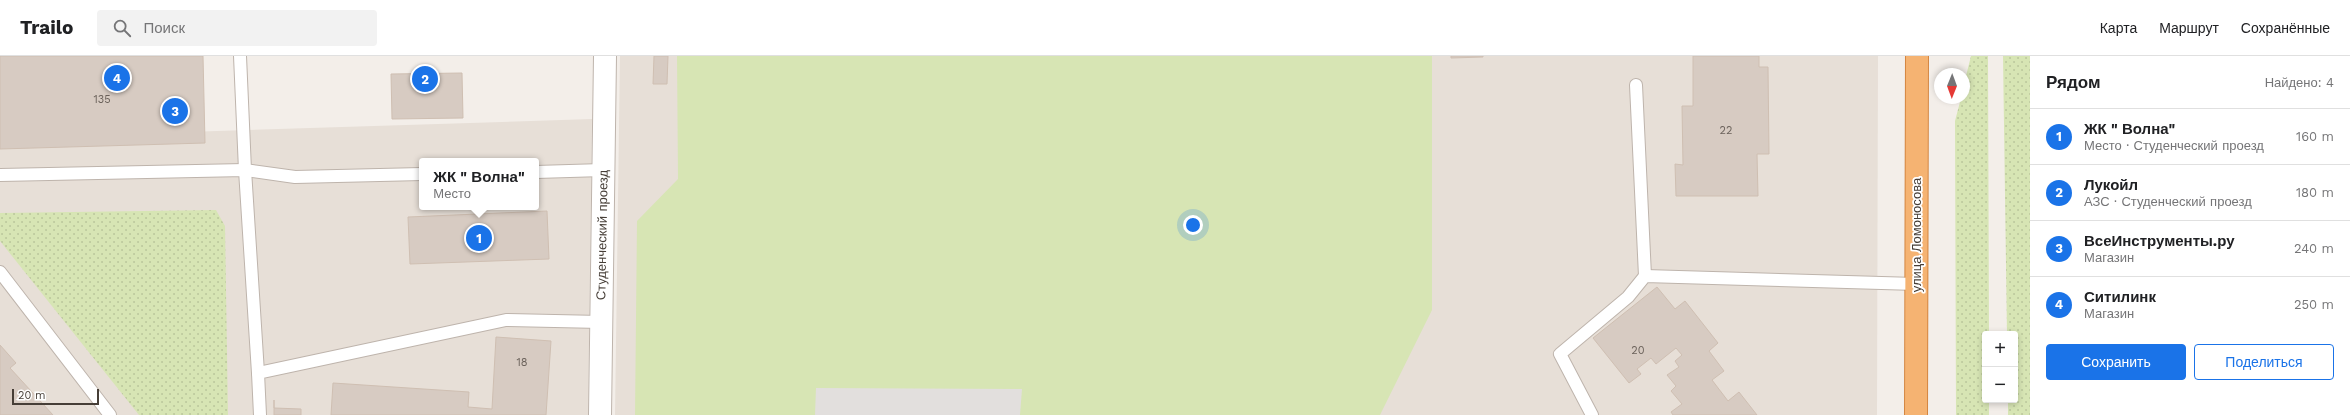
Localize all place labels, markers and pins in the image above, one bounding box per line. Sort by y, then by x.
pin: 4 [104,63,130,93]
pin: 2 [412,64,438,94]
pin: 3 [162,96,188,126]
pin: 1 [466,223,492,253]

